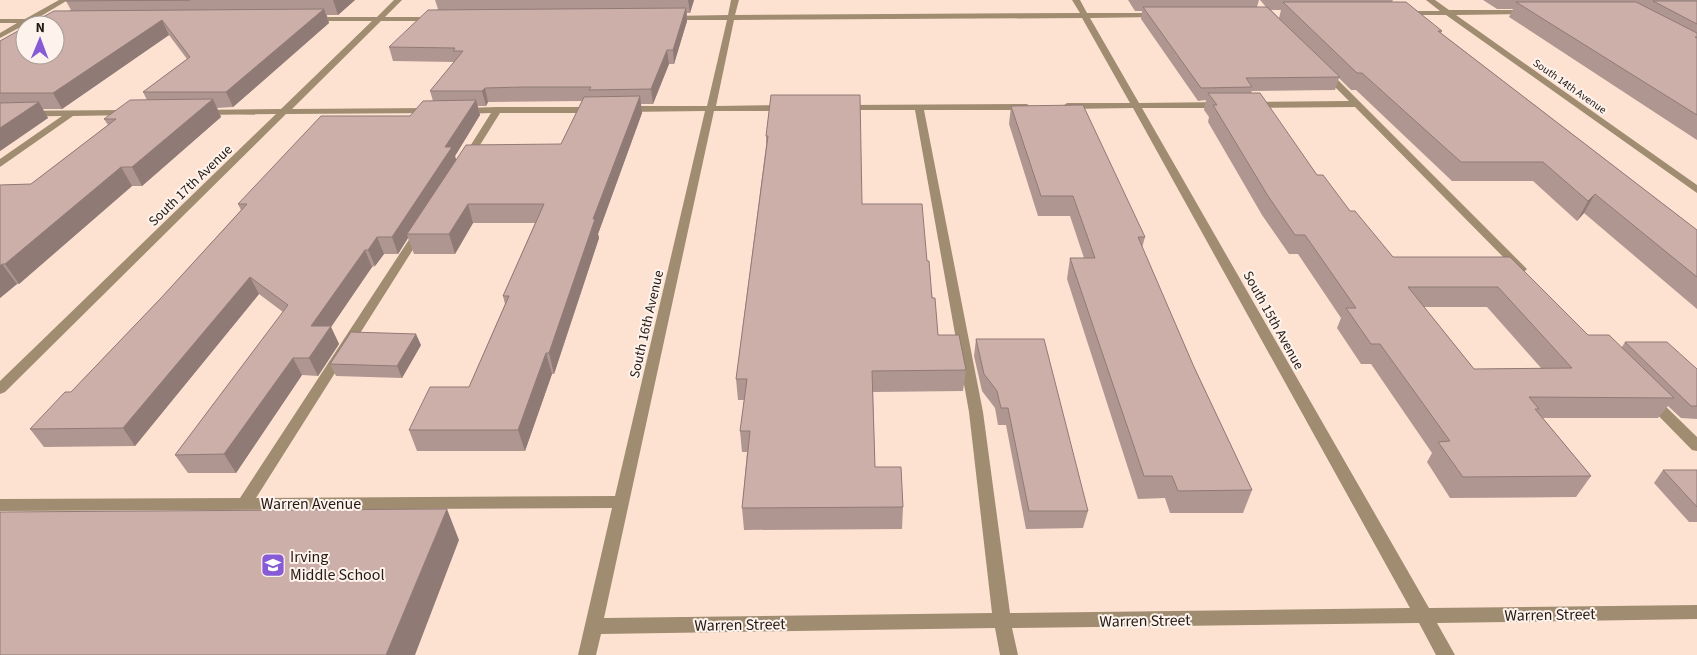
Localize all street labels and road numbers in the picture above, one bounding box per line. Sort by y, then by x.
street label: South 14th Avenue [1530,55,1610,118]
street label: South 17th Avenue [144,140,237,231]
street label: South 16th Avenue [625,268,669,380]
street label: South 15th Avenue [1238,268,1309,373]
street label: Warren Avenue [261,493,361,515]
street label: Warren Street [1504,603,1596,627]
street label: Warren Street [1099,609,1191,633]
street label: Warren Street [694,613,786,637]

